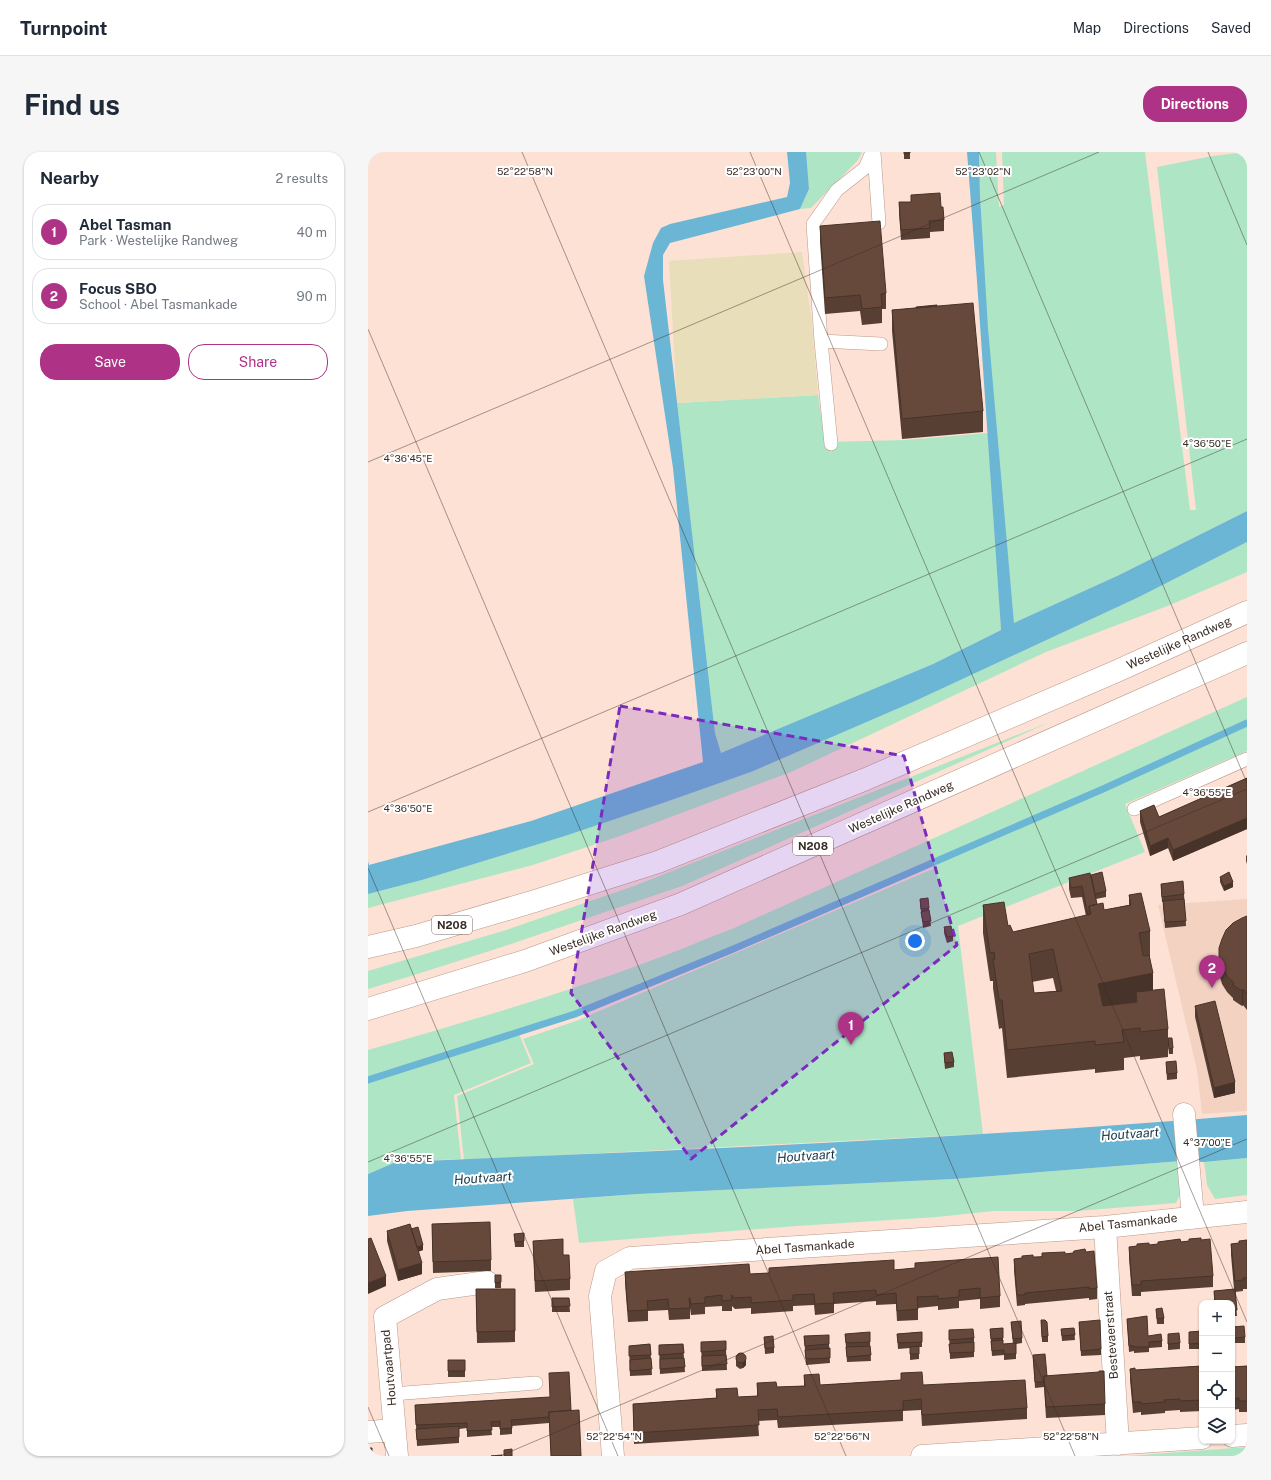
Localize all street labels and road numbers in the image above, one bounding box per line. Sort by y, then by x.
street label: Westelijke Randweg [1125,614,1233,672]
street label: Westelijke Randweg [847,778,955,836]
road number: N208 [793,837,833,855]
street label: Westelijke Randweg [548,907,658,959]
road number: N208 [432,916,472,934]
street label: Abel Tasmankade [1078,1211,1178,1235]
street label: Abel Tasmankade [755,1237,855,1257]
street label: Bestevaerstraat [1101,1290,1121,1380]
street label: Houtvaartpad [379,1329,399,1407]

